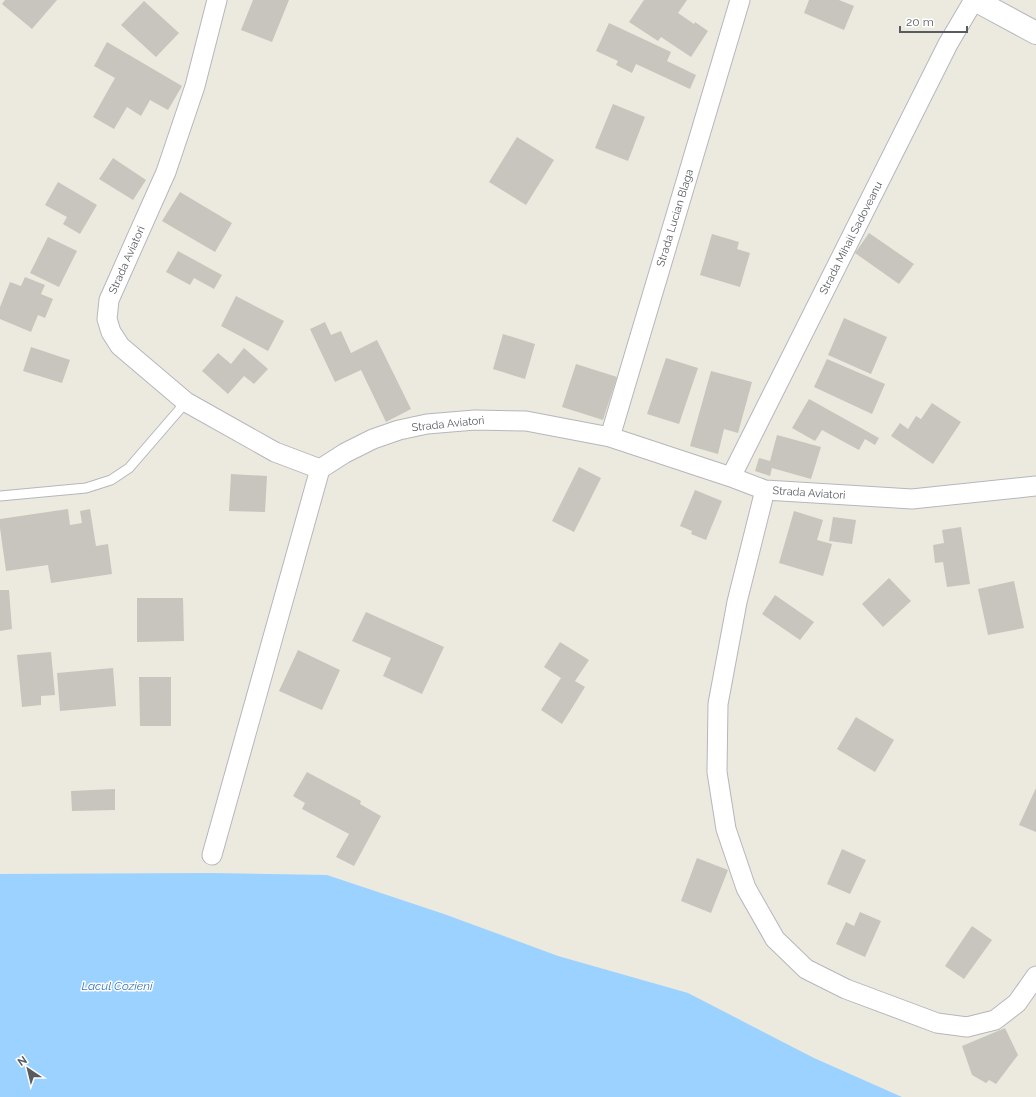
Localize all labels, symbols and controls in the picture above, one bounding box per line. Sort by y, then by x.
scale bar [900,8,967,34]
text: 20 m [906,15,934,29]
street label: Strada Lucian Blaga [654,168,696,268]
street label: Strada Mihail Sadoveanu [817,179,885,297]
street label: Strada Aviatori [106,224,148,296]
street label: Strada Aviatori [411,414,485,434]
street label: Strada Aviatori [772,484,846,502]
water label: Lacul Cozieni [81,979,153,993]
north arrow [8,1049,48,1089]
text: N [15,1053,30,1069]

